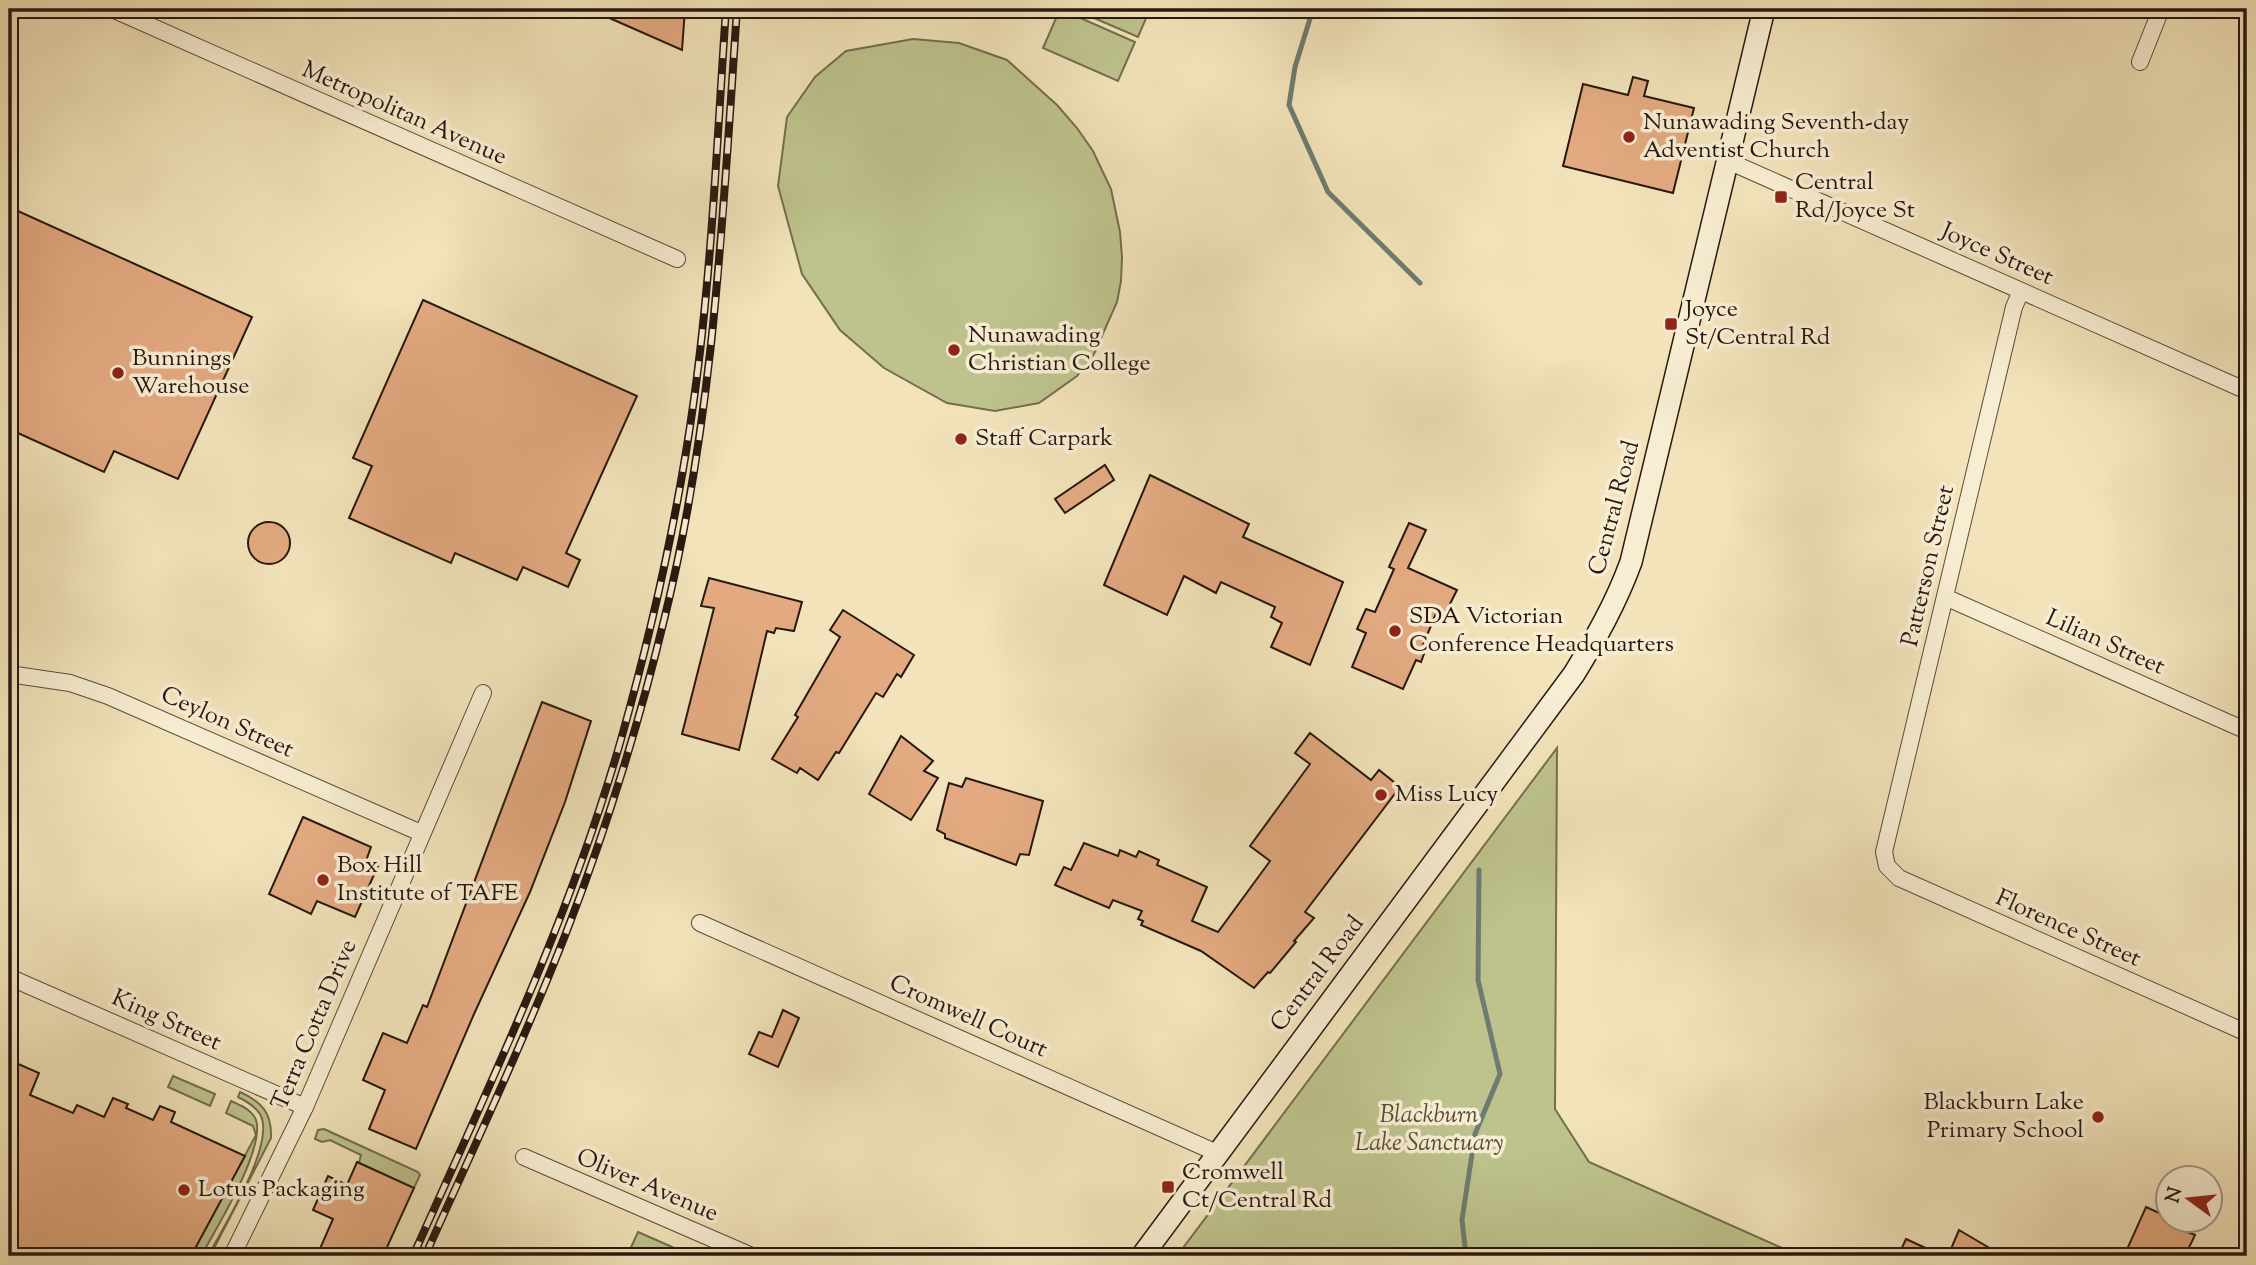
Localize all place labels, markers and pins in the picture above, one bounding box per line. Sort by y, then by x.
place label: Nunawading Seventh-day Adventist Church [1643,106,1909,168]
marker: Nunawading Seventh-day Adventist Church [1621,129,1637,145]
place label: Central Rd/Joyce St [1795,166,1915,228]
marker: Central Rd/Joyce St [1773,189,1789,205]
place label: Joyce St/Central Rd [1683,293,1831,355]
marker: Joyce St/Central Rd [1663,316,1679,332]
place label: Nunawading Christian College [968,319,1151,381]
place label: Bunnings Warehouse [132,342,249,404]
marker: Nunawading Christian College [946,342,962,358]
marker: Bunnings Warehouse [110,365,126,381]
place label: Staff Carpark [975,422,1113,456]
marker: Staff Carpark [953,431,969,447]
place label: SDA Victorian Conference Headquarters [1409,600,1674,662]
marker: SDA Victorian Conference Headquarters [1387,623,1403,639]
place label: Miss Lucy [1395,778,1498,812]
marker: Miss Lucy [1373,787,1389,803]
place label: Box Hill Institute of TAFE [337,849,519,911]
marker: Box Hill Institute of TAFE [315,872,331,888]
place label: Blackburn Lake Primary School [1923,1086,2084,1148]
marker: Blackburn Lake Primary School [2090,1109,2106,1125]
place label: Cromwell Ct/Central Rd [1182,1156,1332,1218]
place label: Lotus Packaging [198,1173,365,1207]
marker: Cromwell Ct/Central Rd [1160,1179,1176,1195]
marker: Lotus Packaging [176,1182,192,1198]

